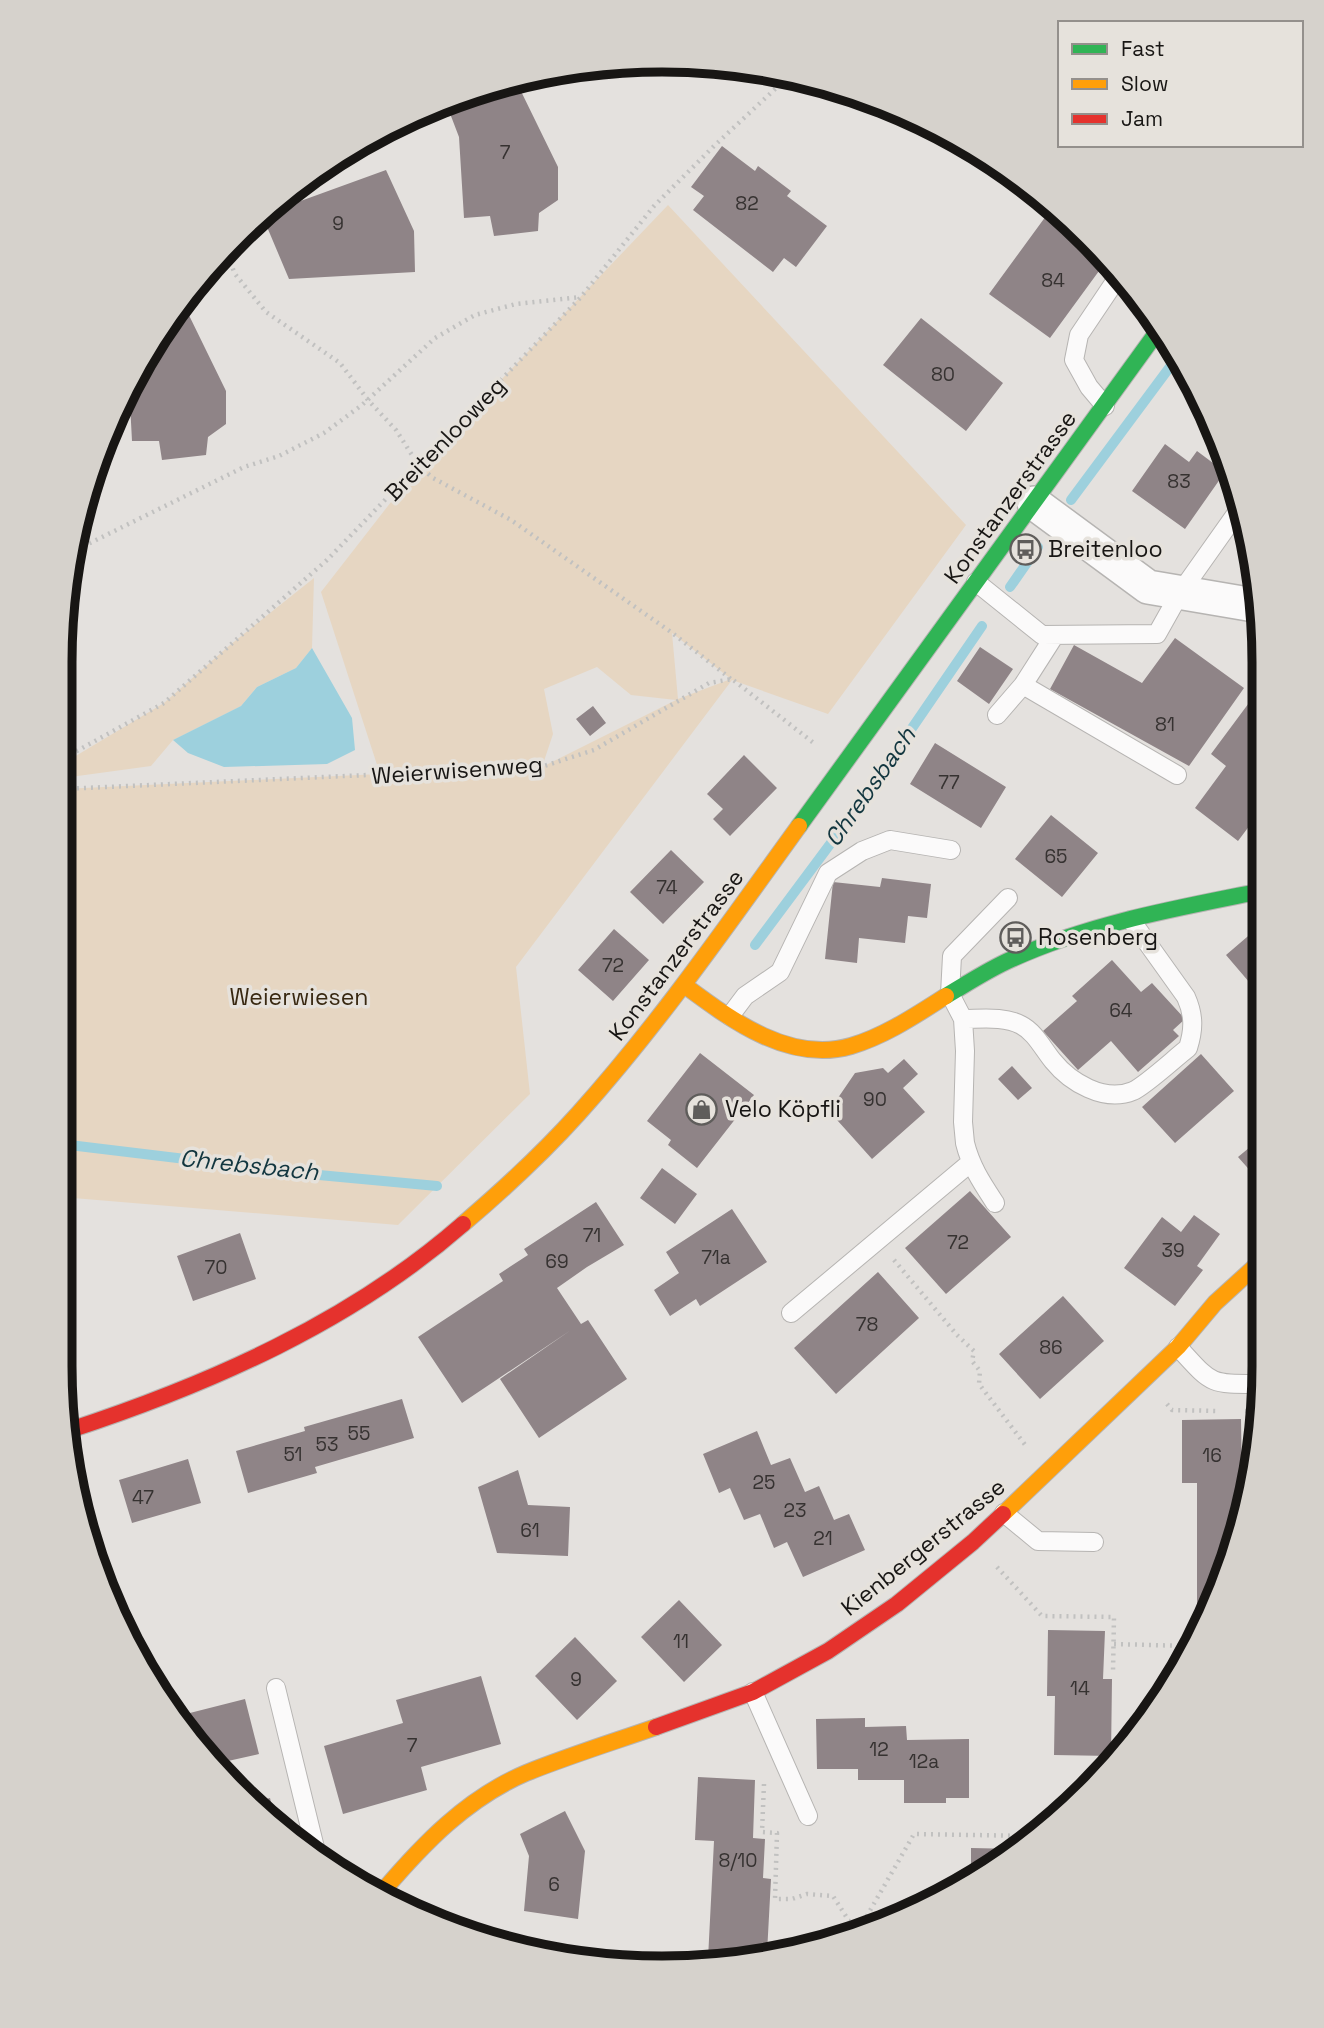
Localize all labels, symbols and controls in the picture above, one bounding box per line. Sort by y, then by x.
legend [1058,21,1303,147]
text: Fast [1121,35,1165,62]
text: Slow [1121,70,1169,97]
text: Jam [1121,105,1163,132]
house number: 7 [500,140,511,165]
house number: 82 [735,191,759,216]
house number: 9 [332,211,344,236]
house number: 84 [1041,268,1065,293]
house number: 80 [931,362,955,387]
street label: Breitenlooweg [378,371,512,507]
street label: Konstanzerstrasse [937,404,1083,590]
house number: 83 [1167,469,1191,494]
bus stop icon: Breitenloo [1008,532,1042,566]
place label: Breitenloo [1048,534,1163,564]
house number: 81 [1155,712,1175,737]
water label: Chrebsbach [817,720,923,853]
street label: Weierwisenweg [370,749,544,791]
house number: 77 [938,770,960,795]
house number: 65 [1044,844,1068,869]
street label: Konstanzerstrasse [602,863,750,1047]
house number: 74 [656,875,678,900]
bus stop icon: Rosenberg [998,920,1032,954]
place label: Rosenberg [1038,922,1158,952]
house number: 72 [602,953,624,978]
park label: Weierwiesen [230,982,368,1012]
house number: 64 [1109,998,1133,1023]
house number: 90 [863,1087,887,1112]
shop icon: Velo Köpfli [685,1092,719,1126]
place label: Velo Köpfli [725,1094,841,1124]
water label: Chrebsbach [178,1142,321,1187]
house number: 71 [583,1223,601,1248]
house number: 72 [947,1230,969,1255]
house number: 39 [1161,1238,1185,1263]
house number: 71a [701,1245,731,1270]
house number: 69 [545,1249,569,1274]
house number: 70 [205,1255,227,1280]
house number: 78 [856,1312,878,1337]
house number: 86 [1039,1335,1063,1360]
house number: 55 [348,1421,370,1446]
house number: 53 [316,1432,338,1457]
house number: 51 [283,1442,303,1467]
house number: 16 [1202,1443,1222,1468]
house number: 25 [753,1470,775,1495]
street label: Kienbergerstrasse [835,1472,1011,1622]
house number: 47 [132,1485,154,1510]
house number: 23 [784,1498,806,1523]
house number: 61 [520,1518,540,1543]
house number: 21 [813,1526,833,1551]
house number: 11 [673,1629,689,1654]
house number: 9 [570,1667,582,1692]
house number: 14 [1070,1676,1090,1701]
house number: 7 [407,1733,418,1758]
house number: 12 [869,1737,889,1762]
house number: 12a [909,1749,939,1774]
house number: 8/10 [719,1848,758,1873]
house number: 6 [548,1872,560,1897]

